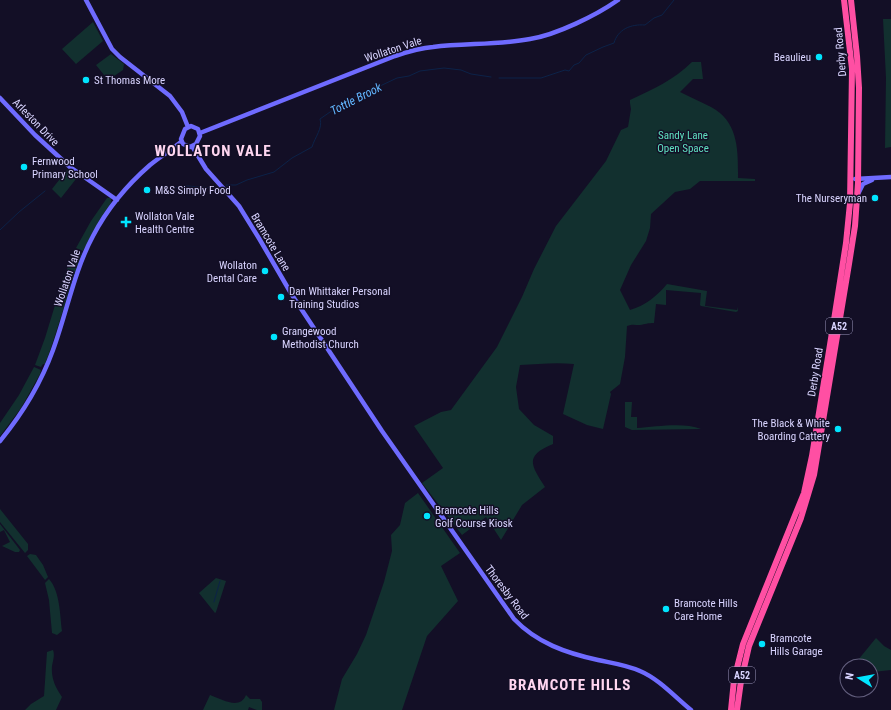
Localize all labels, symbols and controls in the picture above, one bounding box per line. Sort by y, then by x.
street label: Derby Road [832,27,849,77]
street label: Wollaton Vale [363,34,423,65]
place label: Beaulieu [774,51,811,64]
marker: Beaulieu [814,52,824,62]
place label: St Thomas More [94,74,165,87]
marker: St Thomas More [81,75,91,85]
water label: Tottle Brook [328,80,385,118]
street label: Arleston Drive [10,96,61,149]
park label: Sandy Lane Open Space [657,129,709,155]
district label: WOLLATON VALE [154,142,272,160]
place label: Fernwood Primary School [32,155,98,181]
marker: Fernwood Primary School [19,162,29,172]
place label: M&S Simply Food [155,184,231,197]
marker: M&S Simply Food [142,185,152,195]
place label: The Nurseryman [796,192,867,205]
marker: The Nurseryman [870,193,880,203]
place label: Wollaton Vale Health Centre [135,210,194,236]
street label: Bramcote Lane [248,211,293,274]
marker: Wollaton Vale Health Centre [120,216,132,228]
street label: Wollaton Vale [52,248,83,308]
place label: Wollaton Dental Care [207,259,257,285]
marker: Wollaton Dental Care [260,266,270,276]
place label: Dan Whittaker Personal Training Studios [289,285,390,311]
marker: Dan Whittaker Personal Training Studios [276,292,286,302]
road number: A52 [826,318,852,334]
place label: Grangewood Methodist Church [282,325,359,351]
marker: Grangewood Methodist Church [269,332,279,342]
street label: Derby Road [805,347,826,397]
place label: The Black & White Boarding Cattery [752,417,830,443]
marker: The Black & White Boarding Cattery [833,424,843,434]
place label: Bramcote Hills Golf Course Kiosk [435,504,513,530]
marker: Bramcote Hills Golf Course Kiosk [422,511,432,521]
street label: Thoresby Road [482,563,531,622]
place label: Bramcote Hills Care Home [674,597,738,623]
marker: Bramcote Hills Care Home [661,604,671,614]
place label: Bramcote Hills Garage [770,632,823,658]
marker: Bramcote Hills Garage [757,639,767,649]
north arrow [839,658,879,698]
road number: A52 [729,667,755,683]
text: N [843,671,857,681]
district label: BRAMCOTE HILLS [509,676,631,694]

